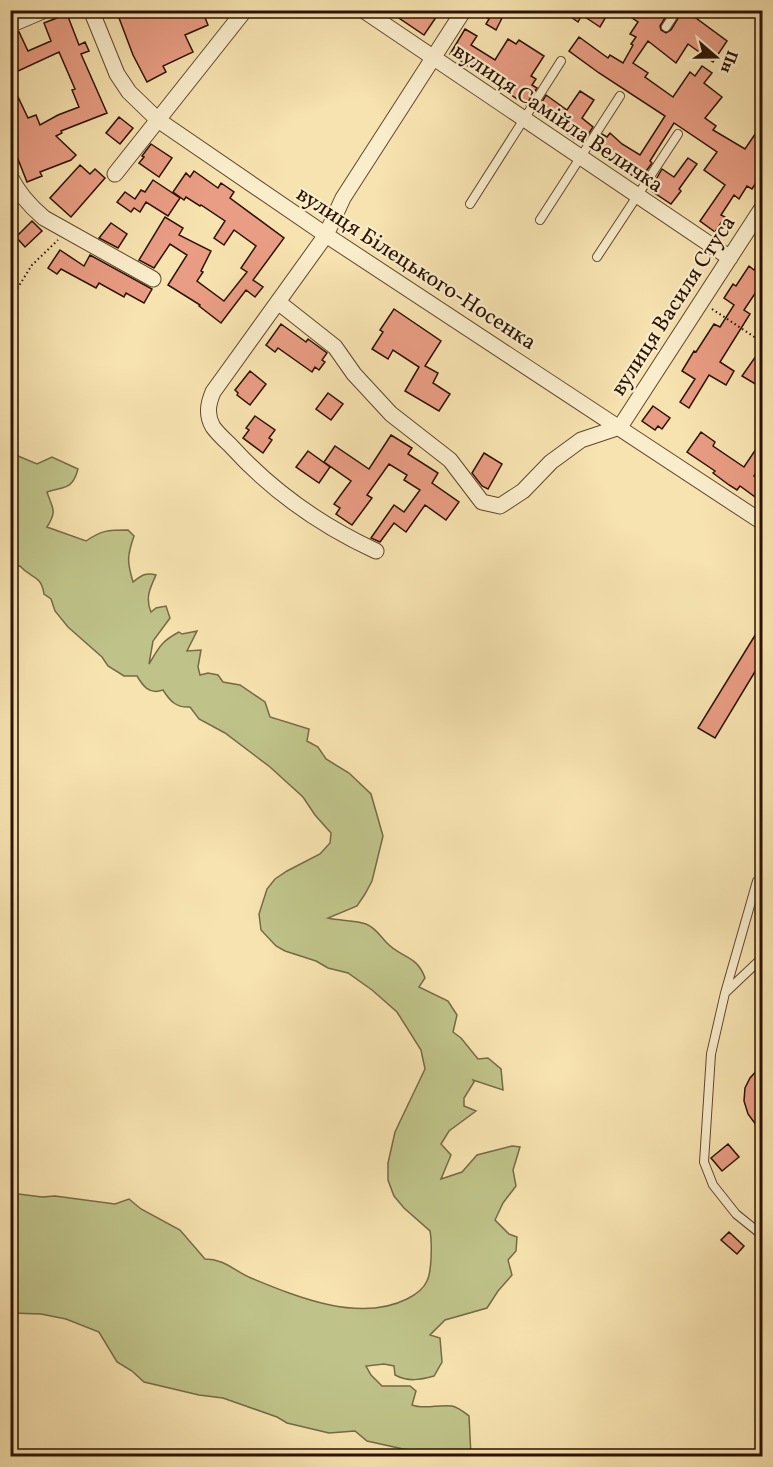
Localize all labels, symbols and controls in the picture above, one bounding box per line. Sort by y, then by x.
north arrow [686,27,746,87]
street label: вулиця Самійла Величка [446,37,669,201]
text: Пн [714,47,742,76]
street label: вулиця Білецького-Носенка [289,180,542,359]
street label: вулиця Василя Стуса [604,210,744,403]

